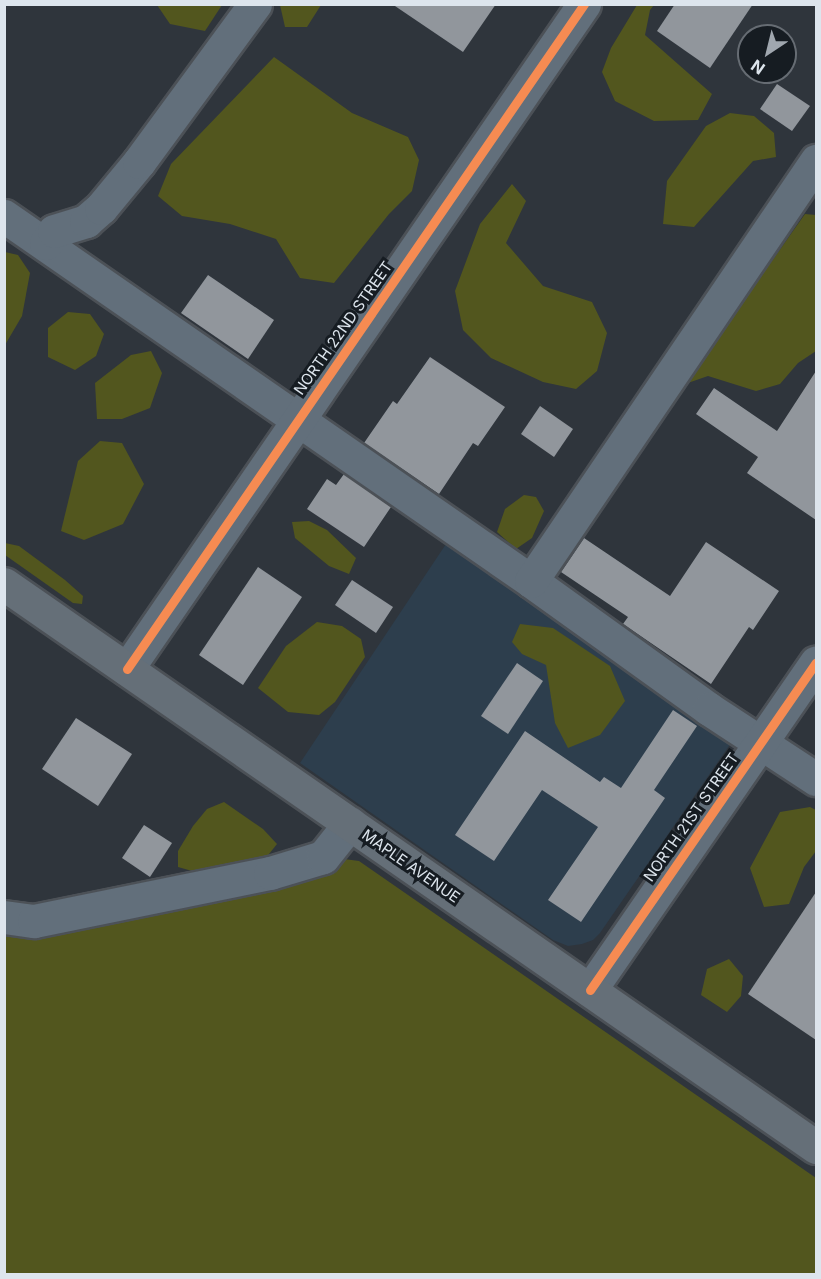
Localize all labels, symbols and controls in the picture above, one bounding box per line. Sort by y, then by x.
north arrow [737,24,797,84]
text: N [747,55,769,79]
street label: NORTH 22ND STREET [290,258,396,398]
street label: NORTH 21ST STREET [640,749,742,885]
street label: MAPLE AVENUE [359,826,463,906]

